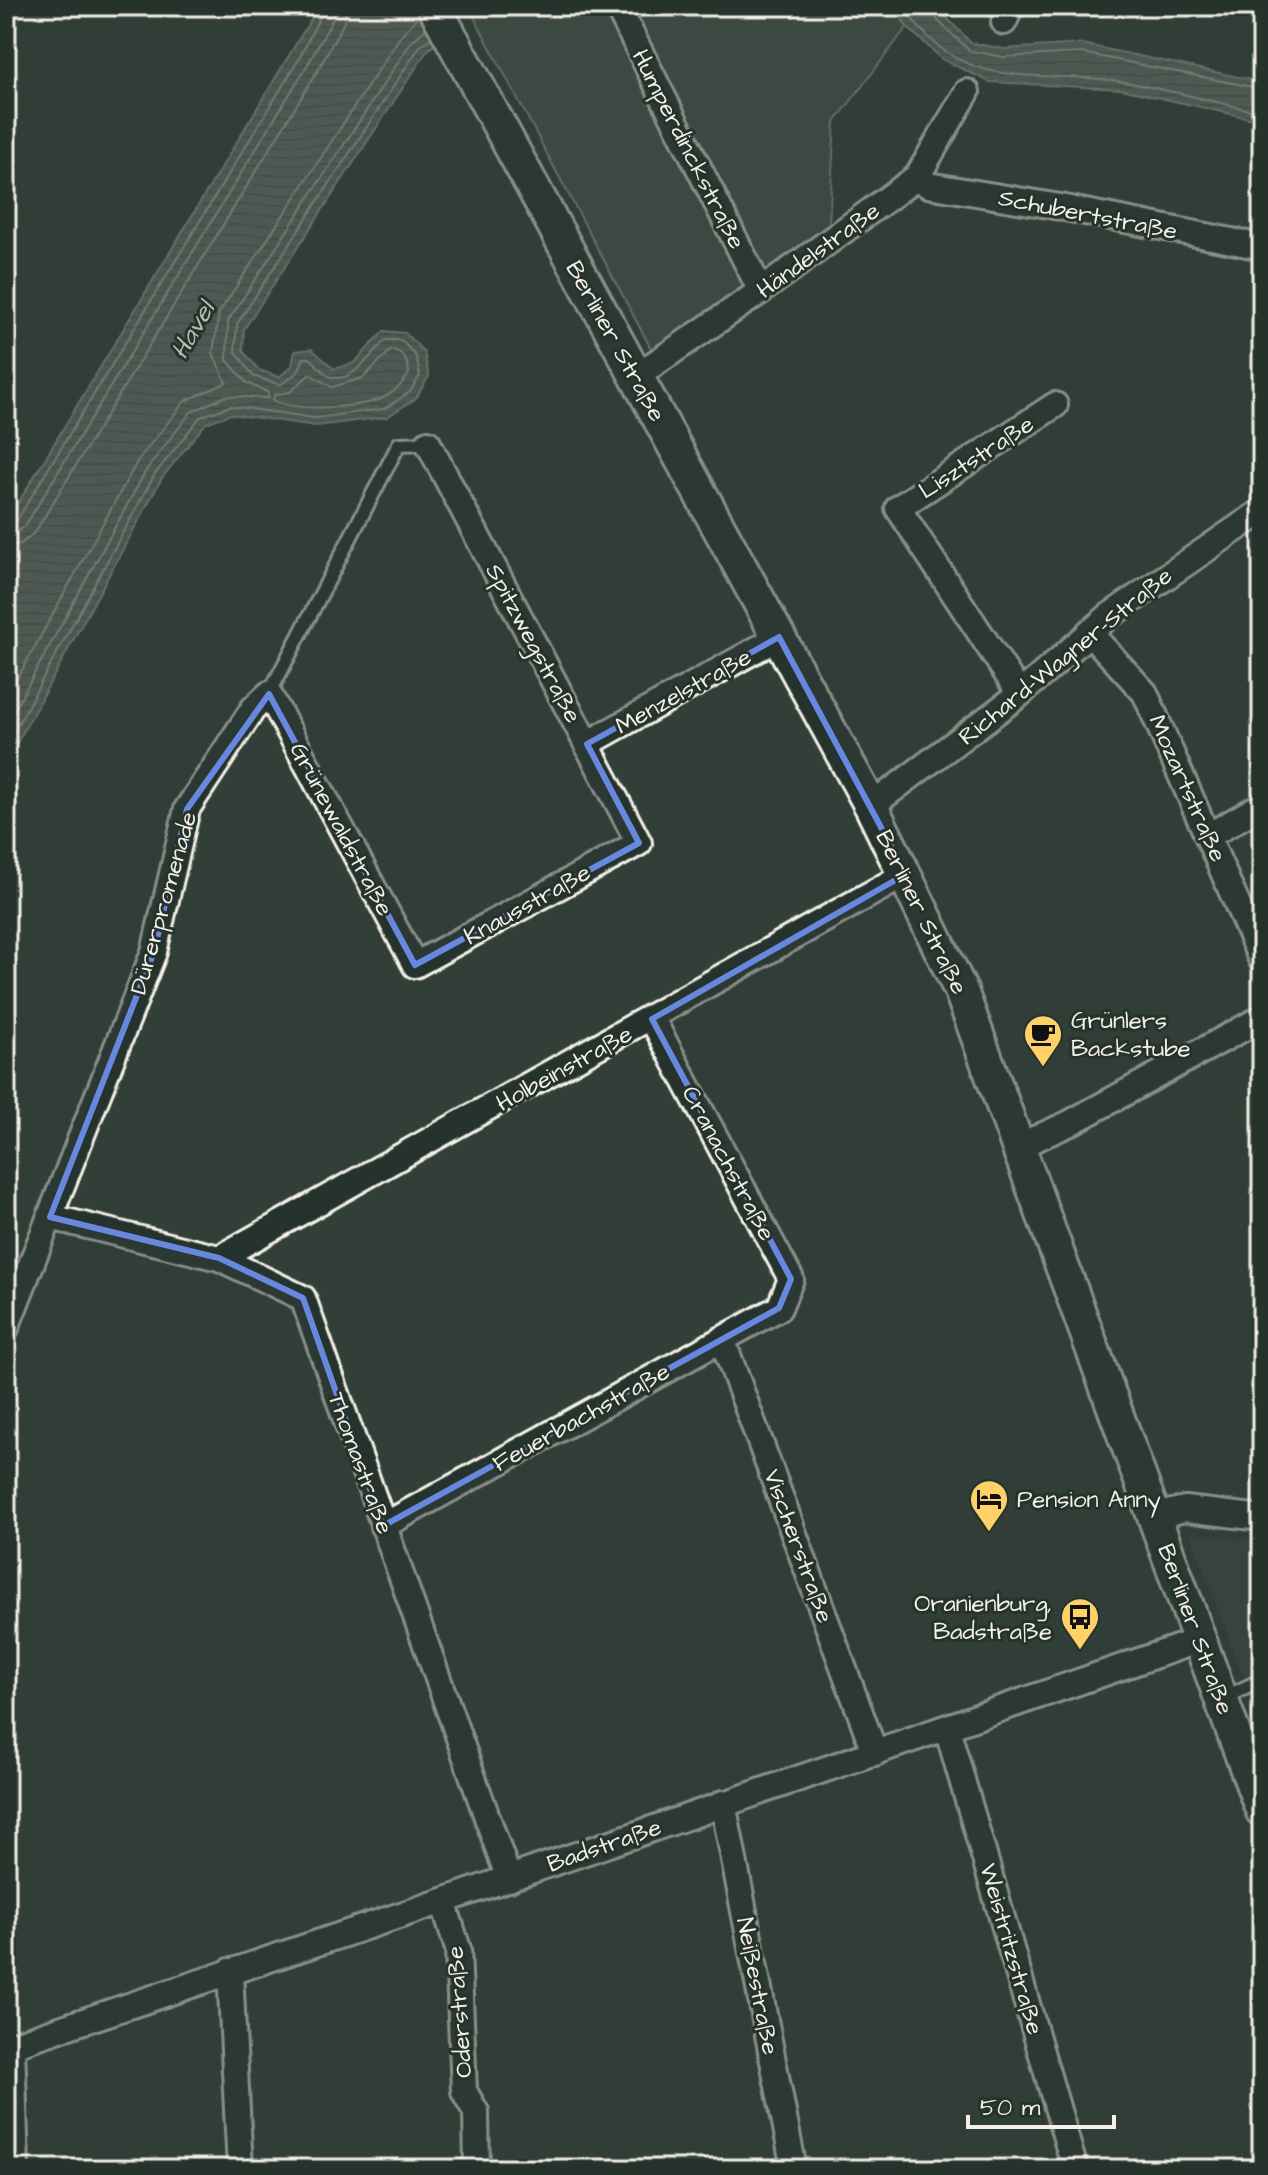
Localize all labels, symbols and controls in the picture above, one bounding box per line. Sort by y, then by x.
street label: Humperdinckstraße [623,44,753,255]
street label: Schubertstraße [996,181,1180,249]
street label: Händelstraße [750,194,887,307]
street label: Berliner Straße [557,255,673,428]
water label: Havel [162,293,225,366]
street label: Lisztstraße [912,408,1041,508]
street label: Spitzwegstraße [476,558,589,730]
street label: Richard-Wagner-Straße [951,560,1181,755]
street label: Menzelstraße [609,640,758,743]
street label: Mozartstraße [1139,709,1235,867]
street label: Grünewaldstraße [281,737,401,922]
street label: Dürerpromenade [122,808,206,999]
street label: Berliner Straße [867,824,976,1000]
street label: Knausstraße [458,856,597,954]
place label: Grünlers Backstube [1071,1004,1191,1066]
cafe icon: Grünlers Backstube [1022,1013,1064,1068]
street label: Holbeinstraße [490,1017,639,1120]
street label: Cranachstraße [673,1080,783,1247]
street label: Feuerbachstraße [487,1355,676,1481]
street label: Thomastraße [319,1388,401,1539]
street label: Vischerstraße [755,1465,842,1628]
hotel icon: Pension Anny [968,1478,1010,1533]
place label: Pension Anny [1017,1483,1161,1518]
street label: Berliner Straße [1148,1539,1242,1719]
place label: Oranienburg, Badstraße [914,1587,1052,1649]
bus stop icon: Oranienburg, Badstraße [1059,1596,1101,1651]
street label: Badstraße [543,1811,666,1881]
street label: Weistritzstraße [970,1860,1052,2039]
street label: Neißestraße [727,1915,787,2058]
street label: Oderstraße [438,1945,482,2079]
scale bar [968,2079,1114,2129]
text: 50 m [980,2091,1041,2125]

